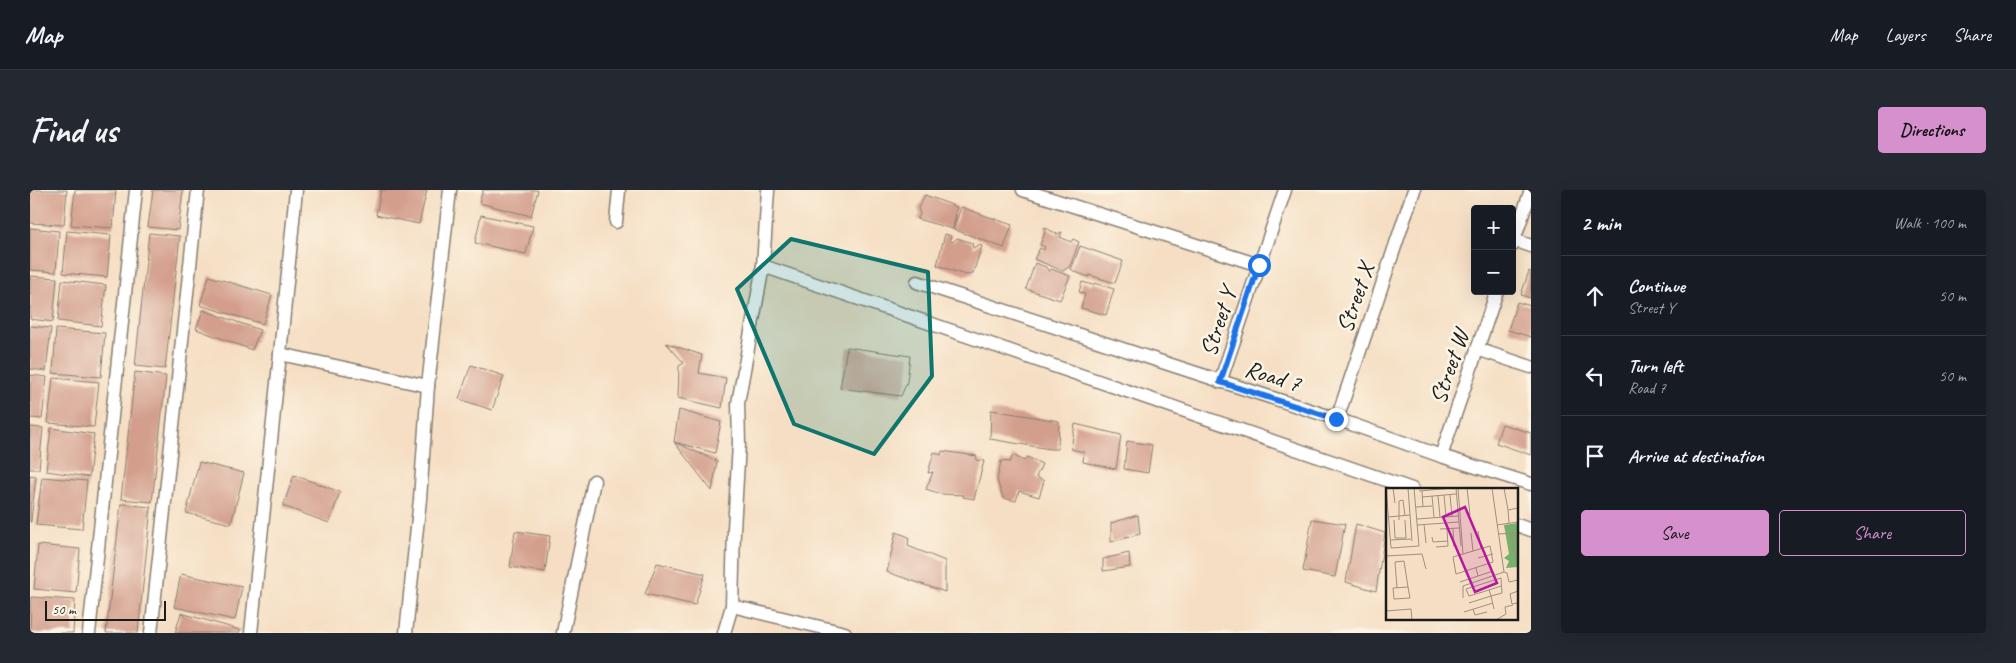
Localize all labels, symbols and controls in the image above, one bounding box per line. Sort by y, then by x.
text: Map [25,20,62,50]
text: Map [1830,24,1858,46]
text: Layers [1886,24,1925,46]
text: Share [1953,24,1991,46]
button: Directions [1878,107,1986,153]
text: Find us [30,108,117,153]
map controls [1471,205,1516,295]
button: + [1471,205,1516,250]
text: 2 min [1581,210,1621,236]
text: Walk · 100 m [1894,213,1966,233]
button: − [1471,250,1516,295]
route start [1248,254,1271,277]
street label: Street X [1329,256,1382,336]
text: Continue [1628,274,1685,298]
street label: Street Y [1193,279,1245,360]
icon: ahead [1581,282,1609,310]
text: 50 m [1939,286,1966,306]
text: Street Y [1628,298,1675,318]
street label: Street W [1423,322,1477,408]
street label: Road 7 [1241,353,1306,399]
text: Turn left [1628,354,1683,378]
icon: left [1581,362,1609,390]
text: 50 m [1939,366,1966,386]
text: Road 7 [1628,378,1666,398]
route end [1325,408,1348,431]
icon: arrive [1581,442,1609,470]
text: Arrive at destination [1628,444,1764,468]
inset map [1386,488,1518,620]
button: Save [1581,510,1769,556]
button: Share [1779,510,1966,556]
scale bar [45,598,166,621]
text: 50 m [52,601,76,618]

